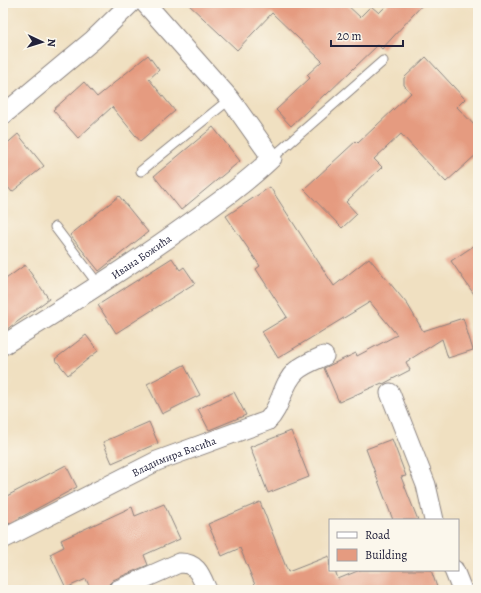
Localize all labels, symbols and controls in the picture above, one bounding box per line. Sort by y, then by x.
north arrow [22,22,62,62]
scale bar [331,22,403,48]
text: 20 m [337,28,361,44]
text: N [44,38,59,47]
street label: Ивана Божића [108,231,175,283]
street label: Владимира Васића [129,433,219,481]
legend [329,519,459,571]
text: Road [365,527,391,543]
text: Building [365,547,407,563]

